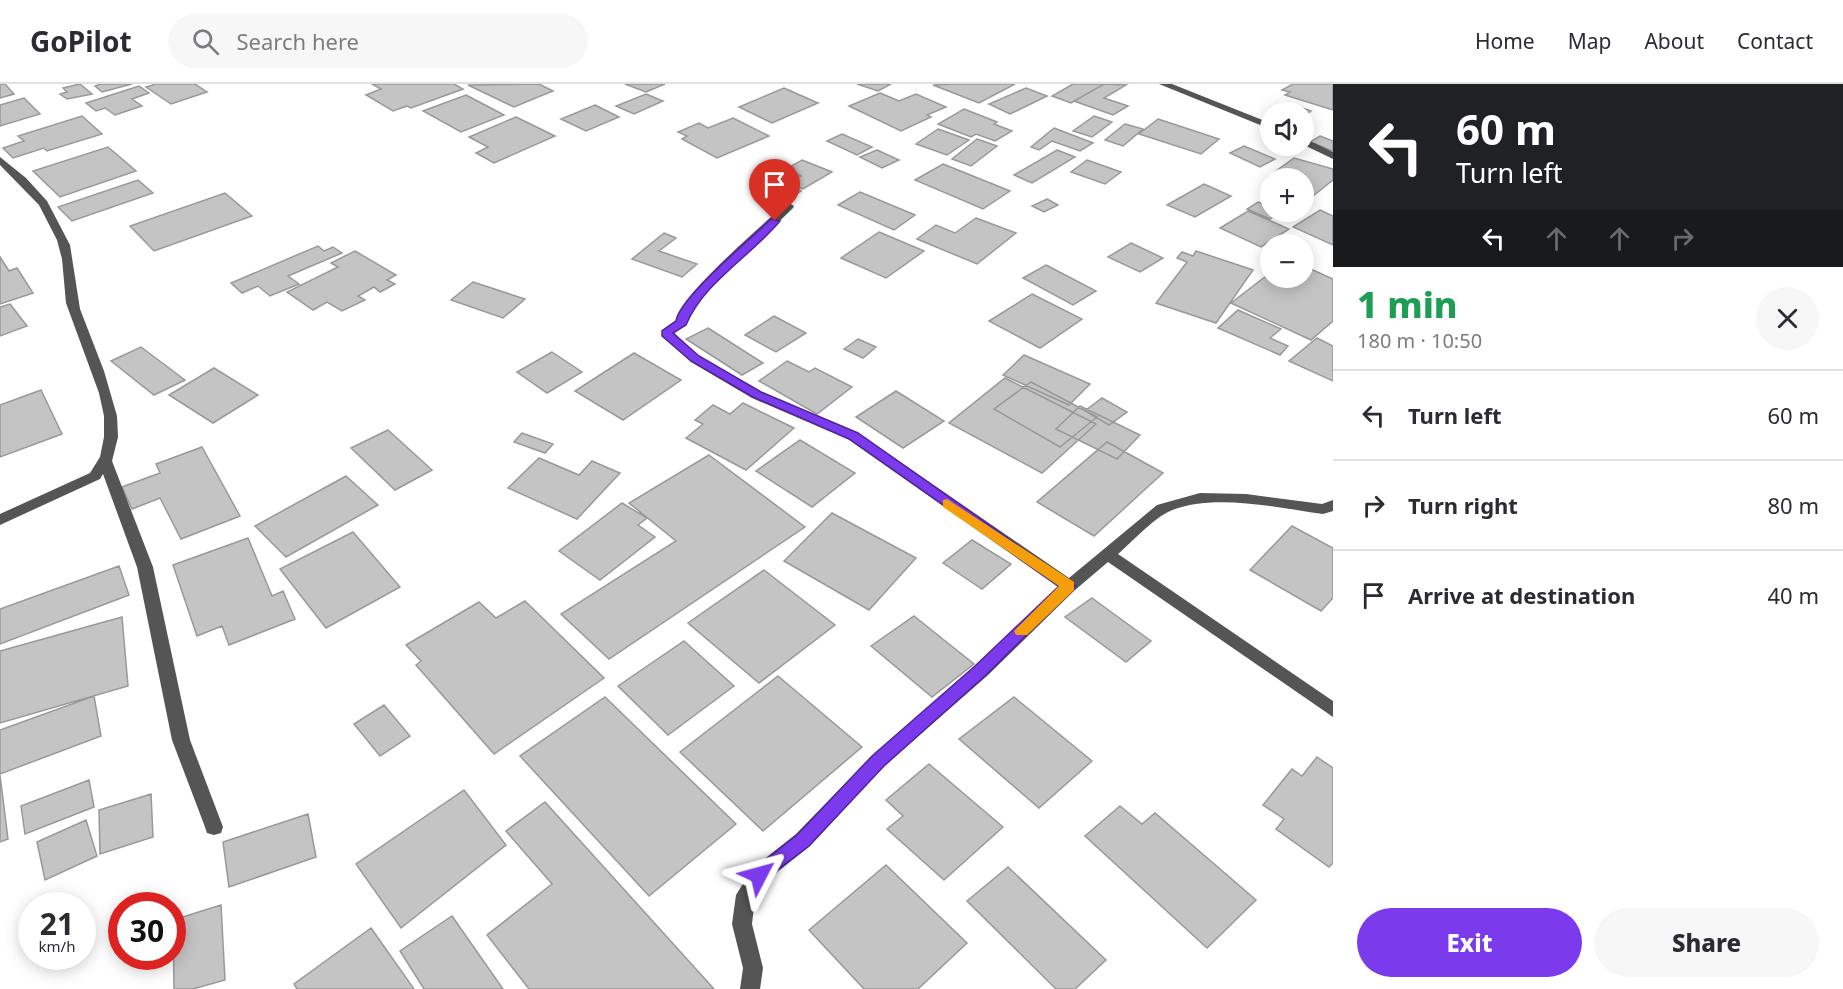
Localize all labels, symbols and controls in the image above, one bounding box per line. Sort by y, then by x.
search box [168,14,588,68]
text: GoPilot [30,22,132,60]
icon: search [189,25,222,58]
text: Search here [237,26,359,56]
text: Home [1475,27,1535,55]
text: Map [1568,27,1611,55]
text: About [1644,27,1704,55]
text: Contact [1737,27,1813,55]
text: 60 m [1456,100,1556,157]
map controls [1260,102,1314,288]
button: sound [1260,102,1314,156]
icon: left [1357,108,1435,186]
text: Turn left [1456,154,1562,191]
pin [749,159,800,221]
icon: arrive [758,168,791,201]
button: + [1260,168,1314,222]
icon: left [1477,222,1510,255]
icon: ahead [1540,222,1573,255]
icon: ahead [1603,222,1636,255]
icon: right [1666,222,1699,255]
button: − [1260,234,1314,288]
text: 1 min [1357,280,1458,329]
button: close [1756,287,1819,350]
text: 180 m · 10:50 [1357,327,1482,354]
icon: left [1357,399,1390,432]
text: Turn left [1408,400,1502,430]
text: 60 m [1768,400,1819,430]
icon: right [1357,489,1390,522]
text: Turn right [1408,490,1518,520]
text: 80 m [1768,490,1819,520]
icon: arrive [1357,579,1390,612]
text: Arrive at destination [1408,580,1635,610]
text: 40 m [1768,580,1819,610]
position arrow [727,843,791,907]
speed limit sign: 30 [108,892,186,970]
text: 21 [40,903,74,944]
button: Exit [1357,908,1582,977]
button: Share [1594,908,1819,977]
text: km/h [39,936,75,956]

